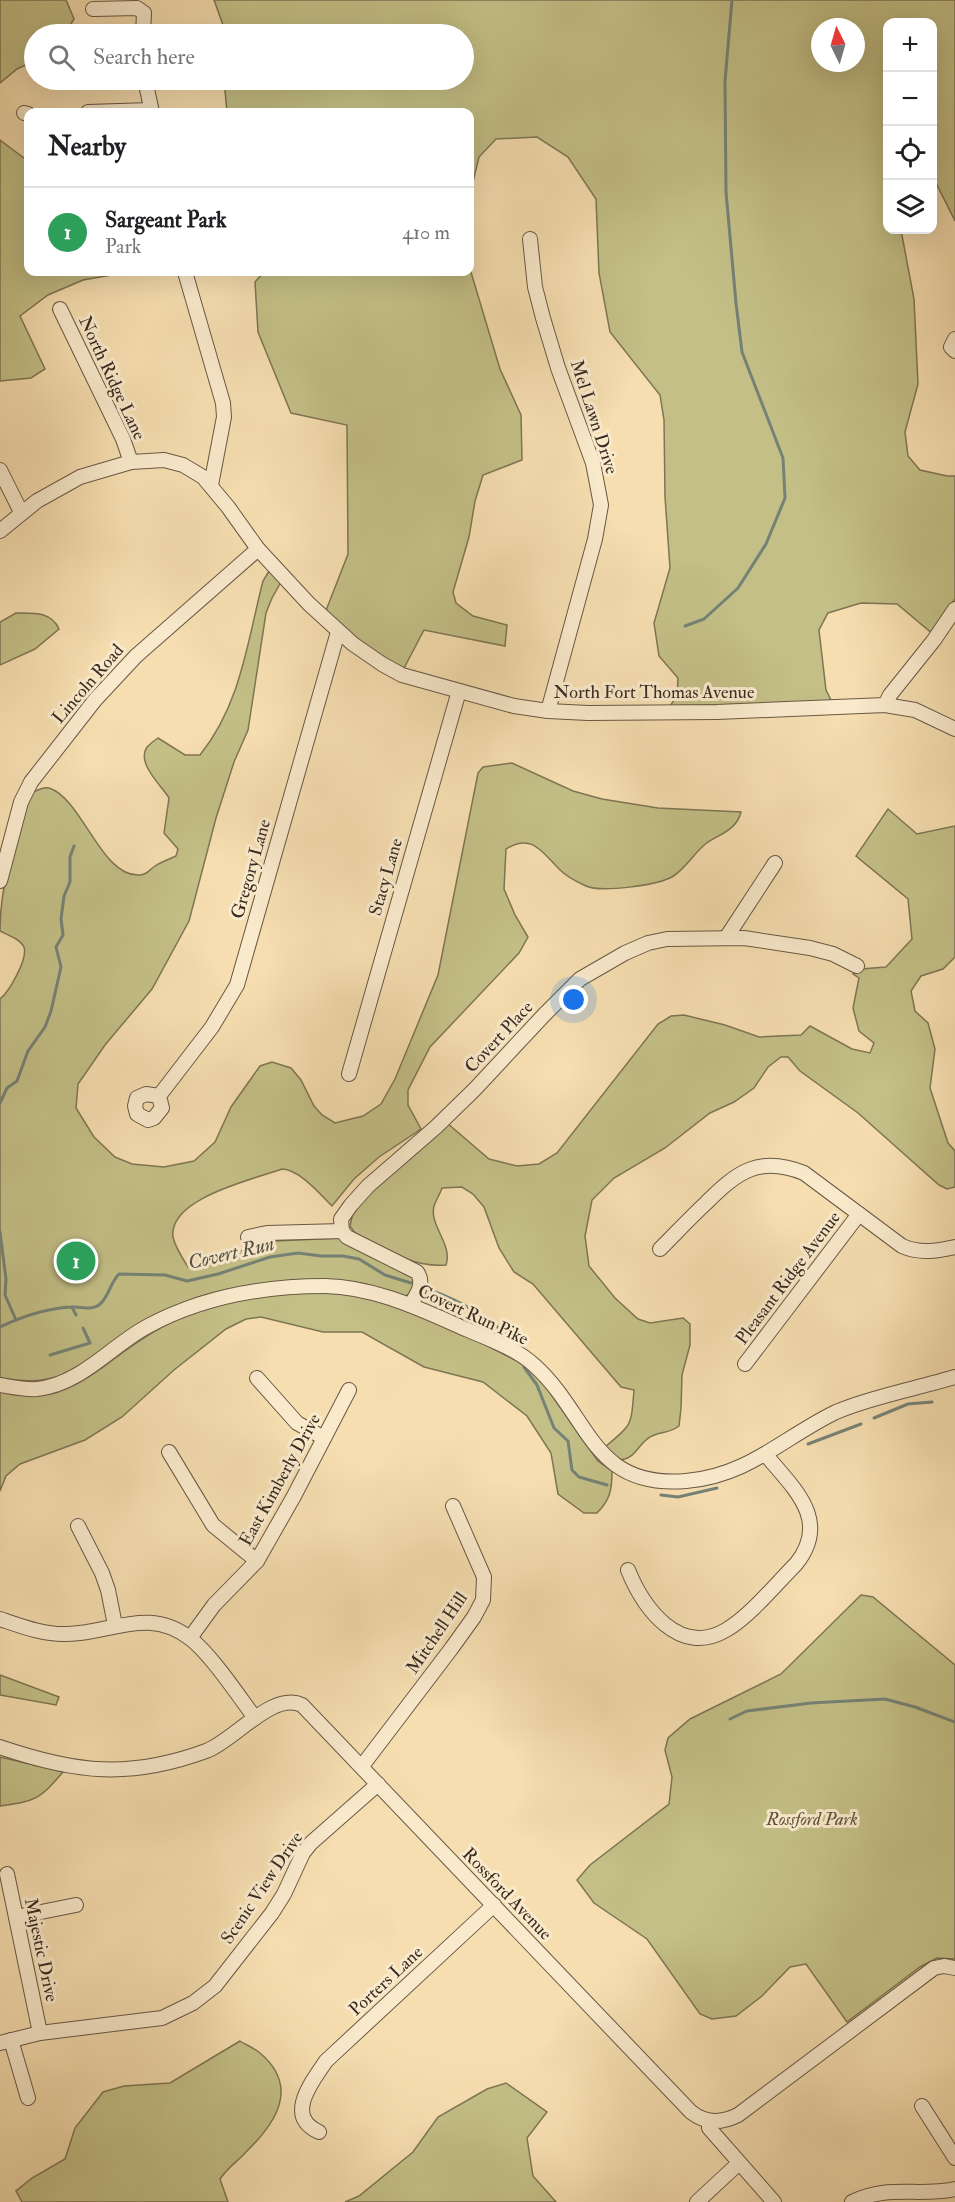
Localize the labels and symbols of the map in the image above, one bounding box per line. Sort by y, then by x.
north arrow [811,18,865,72]
street label: North Ridge Lane [73,312,151,444]
street label: Mel Lawn Drive [565,357,623,477]
street label: Lincoln Road [47,639,129,729]
street label: North Fort Thomas Avenue [554,681,755,704]
street label: Gregory Lane [226,816,276,921]
street label: Stacy Lane [364,835,408,918]
your location [559,985,588,1014]
street label: Covert Place [460,996,539,1078]
street label: Pleasant Ridge Avenue [730,1206,846,1349]
water label: Covert Run [185,1231,277,1275]
pin: 1 [56,1238,96,1284]
street label: Covert Run Pike [414,1279,532,1351]
street label: East Kimberly Drive [234,1409,326,1550]
street label: Mitchell Hill [401,1587,473,1678]
park label: Rossford Park [765,1808,858,1831]
street label: Scenic View Drive [216,1827,308,1949]
street label: Rossford Avenue [457,1843,557,1945]
street label: Majestic Drive [19,1896,63,2004]
street label: Porters Lane [344,1941,428,2021]

